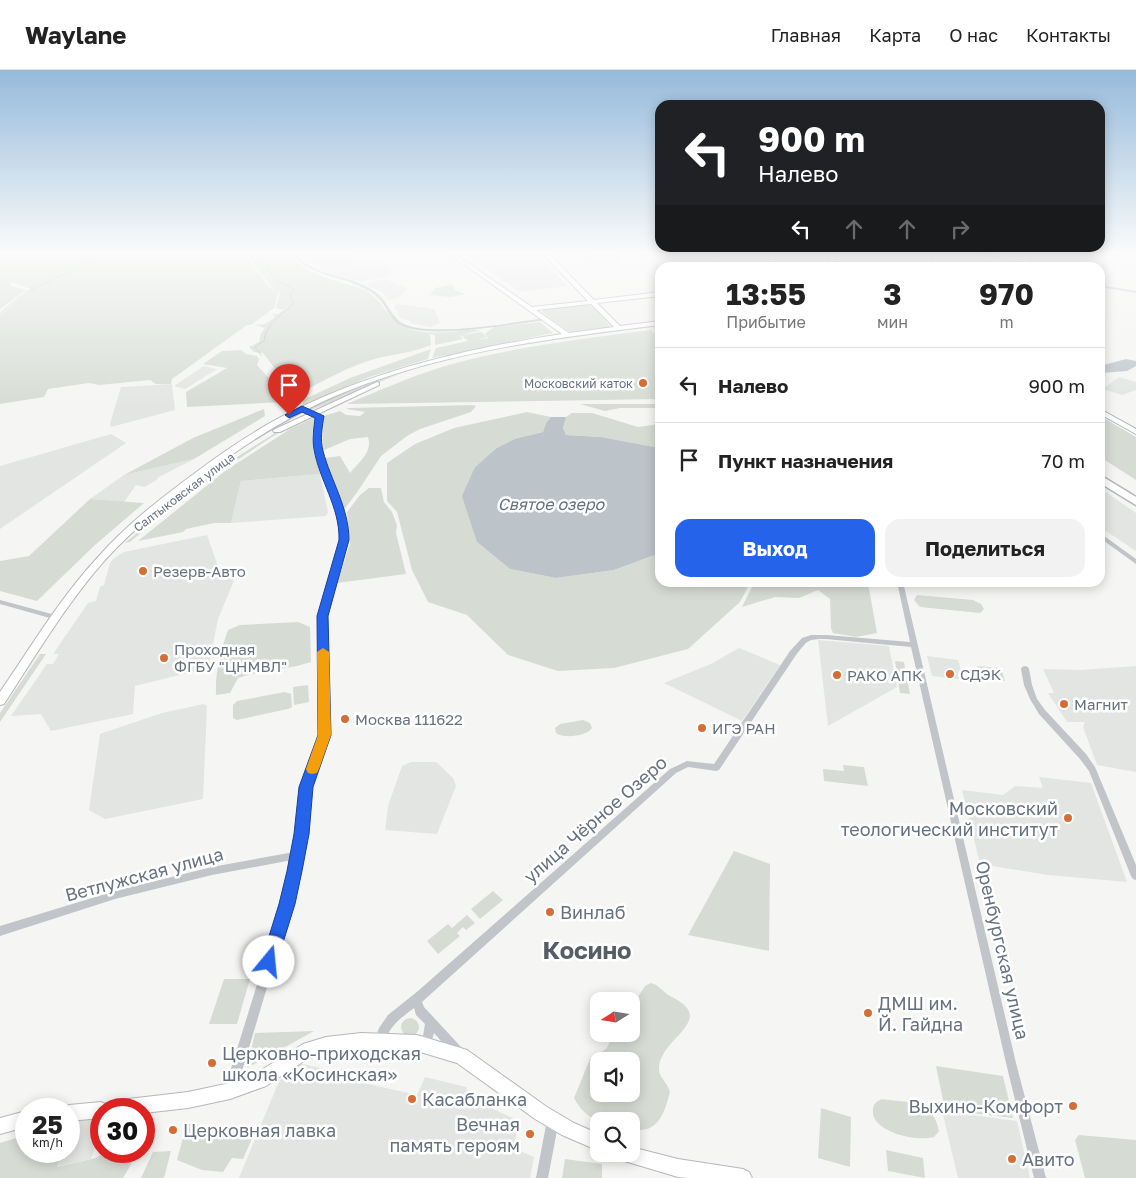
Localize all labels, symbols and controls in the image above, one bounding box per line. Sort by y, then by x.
text: Waylane [25,20,126,49]
text: Главная [771,24,841,46]
text: Карта [869,24,921,46]
text: О нас [949,24,998,46]
text: Контакты [1026,24,1111,46]
text: 900 m [758,118,865,160]
icon: left [675,120,740,185]
text: Налево [758,160,838,187]
icon: left [787,215,815,243]
icon: ahead [840,215,868,243]
icon: ahead [893,215,921,243]
icon: right [946,215,974,243]
text: 13:55 [726,276,806,312]
text: 3 [883,276,902,312]
text: 970 [979,276,1034,312]
text: Прибытие [726,312,806,332]
text: мин [877,312,908,332]
text: m [999,312,1014,332]
pin [268,364,310,415]
icon: arrive [275,371,303,399]
icon: left [675,371,703,399]
text: Налево [718,374,788,397]
text: 900 m [1028,374,1085,397]
place label: Московский каток [524,376,633,391]
marker: Московский каток [637,377,649,389]
icon: arrive [675,446,703,474]
street label: Салтыковская улица [131,449,237,535]
text: Пункт назначения [718,449,893,472]
text: 70 m [1042,449,1085,472]
water label: Святое озеро [498,494,606,514]
button: Выход [675,519,875,577]
button: Поделиться [885,519,1085,577]
place label: Резерв-Авто [153,562,246,580]
marker: Резерв-Авто [137,565,149,577]
place label: Проходная ФГБУ "ЦНМВЛ" [174,640,287,675]
marker: Проходная ФГБУ "ЦНМВЛ" [158,652,170,664]
place label: СДЭК [960,665,1002,683]
place label: РАКО АПК [847,666,923,684]
marker: СДЭК [944,668,956,680]
marker: РАКО АПК [831,669,843,681]
place label: Магнит [1074,695,1129,713]
marker: Магнит [1058,698,1070,710]
place label: Москва 111622 [355,710,463,728]
marker: Москва 111622 [339,713,351,725]
place label: ИГЭ РАН [712,719,776,737]
marker: ИГЭ РАН [696,722,708,734]
street label: улица Чёрное Озеро [519,751,671,887]
place label: Московский теологический институт [841,797,1058,840]
marker: Московский теологический институт [1062,812,1074,824]
street label: Ветлужская улица [62,842,226,906]
street label: Оренбургская улица [972,858,1034,1042]
place label: Винлаб [560,901,625,923]
marker: Винлаб [544,906,556,918]
position arrow [242,935,294,987]
district label: Косино [542,935,632,964]
north arrow [590,992,640,1042]
map controls [590,992,640,1162]
place label: ДМШ им. Й. Гайдна [878,992,963,1035]
marker: ДМШ им. Й. Гайдна [862,1007,874,1019]
place label: Церковно-приходская школа «Косинская» [222,1042,421,1085]
button: sound [590,1052,640,1102]
marker: Церковно-приходская школа «Косинская» [206,1057,218,1069]
place label: Касабланка [422,1088,527,1110]
marker: Касабланка [406,1093,418,1105]
place label: Выхино-Комфорт [908,1095,1063,1117]
speed limit sign: 30 [90,1098,155,1163]
marker: Выхино-Комфорт [1067,1100,1079,1112]
text: 25 [32,1109,63,1140]
button: search [590,1112,640,1162]
place label: Вечная память героям [389,1113,520,1156]
place label: Церковная лавка [183,1119,336,1141]
marker: Церковная лавка [167,1124,179,1136]
marker: Вечная память героям [524,1128,536,1140]
text: km/h [32,1135,63,1150]
place label: Авито [1022,1148,1075,1170]
marker: Авито [1006,1153,1018,1165]

